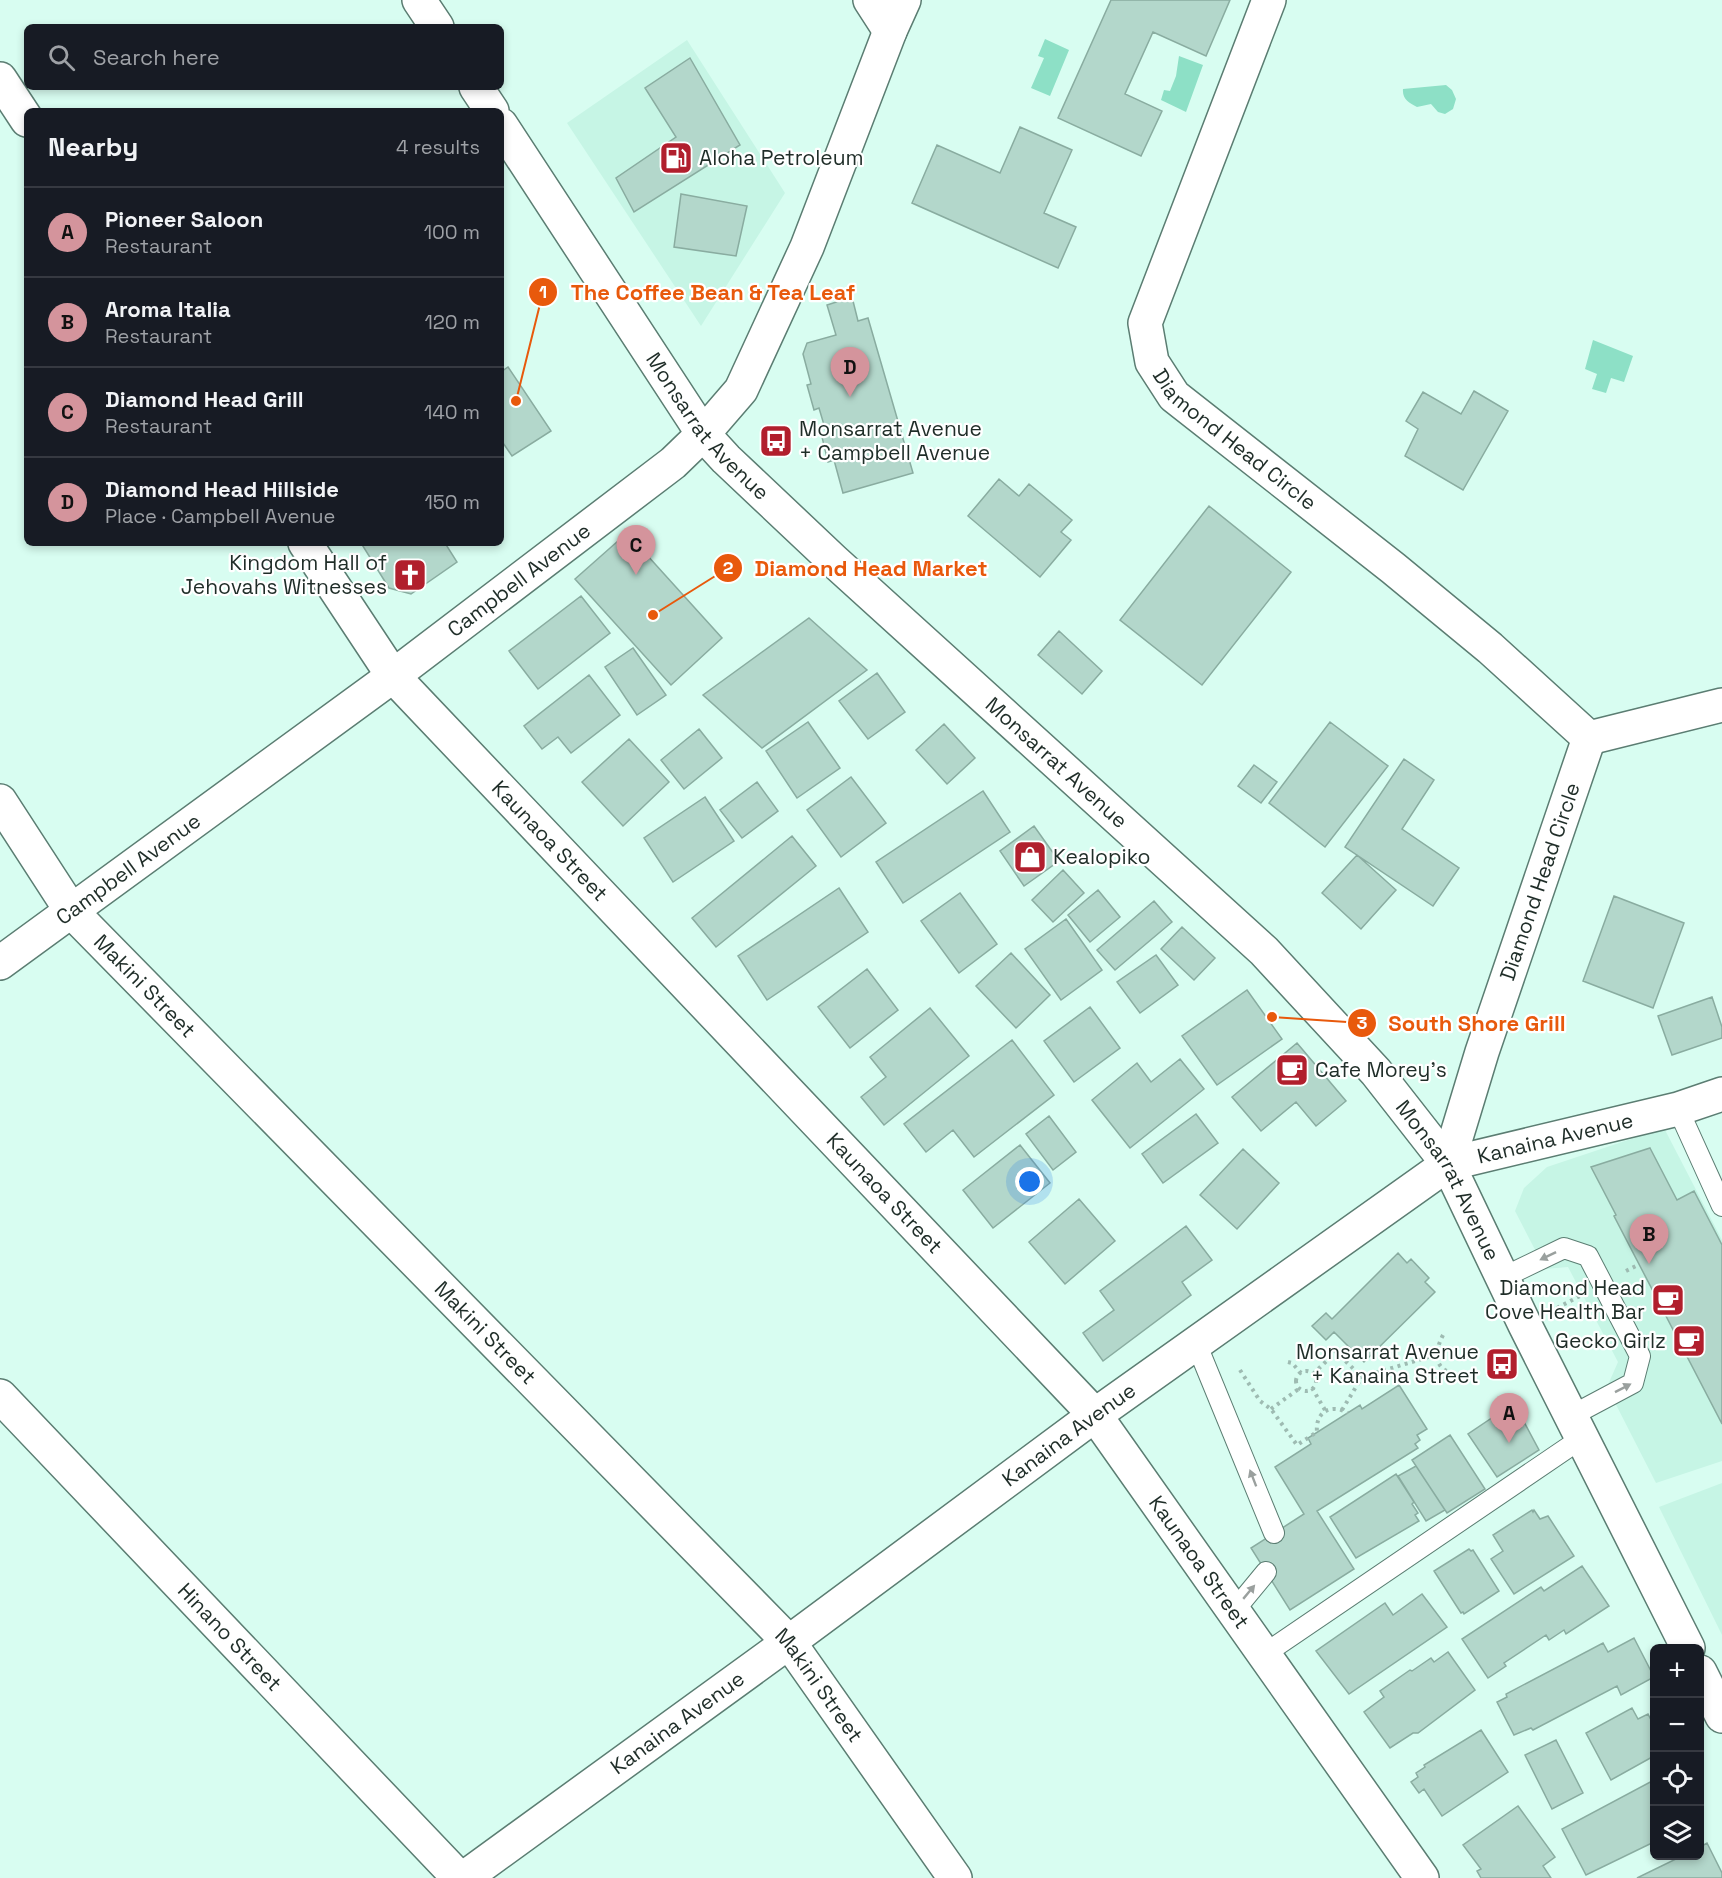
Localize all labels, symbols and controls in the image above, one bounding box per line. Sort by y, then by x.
search box [24,24,504,90]
icon: search [45,41,78,74]
text: Search here [93,43,220,71]
text: Nearby [48,130,138,164]
text: 4 results [396,134,480,160]
fuel station icon: Aloha Petroleum [658,140,694,176]
place label: Aloha Petroleum [699,144,864,171]
text: Pioneer Saloon [105,205,263,233]
text: A [61,219,74,245]
text: 100 m [424,219,480,245]
text: Restaurant [105,233,212,259]
callout: The Coffee Bean & Tea Leaf [528,272,868,312]
text: The Coffee Bean & Tea Leaf [571,278,855,306]
text: 1 [539,280,547,303]
text: Aroma Italia [105,295,231,323]
text: B [61,309,74,335]
text: 120 m [424,309,480,335]
text: Restaurant [105,323,212,349]
street label: Monsarrat Avenue [640,347,775,506]
pin: D [830,348,870,397]
street label: Diamond Head Circle [1147,363,1322,516]
text: Diamond Head Grill [105,385,304,413]
text: C [61,399,74,425]
text: 140 m [424,399,480,425]
text: Restaurant [105,413,212,439]
place label: Monsarrat Avenue + Campbell Avenue [799,415,990,466]
bus stop icon: Monsarrat Avenue + Campbell Avenue [758,423,794,459]
text: Diamond Head Hillside [105,475,339,503]
text: D [61,489,74,515]
text: 150 m [425,489,480,515]
text: Place · Campbell Avenue [105,503,335,529]
street label: Campbell Avenue [442,517,596,643]
pin: C [616,526,656,575]
callout: Diamond Head Market [713,548,1000,588]
place label: Kingdom Hall of Jehovahs Witnesses [181,549,387,600]
text: Diamond Head Market [755,554,987,582]
text: 2 [723,556,734,579]
church icon: Kingdom Hall of Jehovahs Witnesses [392,557,428,593]
street label: Monsarrat Avenue [980,691,1134,834]
street label: Kaunaoa Street [486,774,614,907]
street label: Diamond Head Circle [1493,779,1586,984]
street label: Campbell Avenue [50,807,206,931]
shop icon: Kealopiko [1012,839,1048,875]
place label: Kealopiko [1053,843,1150,870]
street label: Makini Street [88,928,202,1043]
callout: South Shore Grill [1347,1003,1578,1043]
text: South Shore Grill [1388,1009,1566,1037]
text: 3 [1357,1011,1368,1034]
cafe icon: Cafe Morey's [1274,1052,1310,1088]
place label: Cafe Morey's [1315,1056,1447,1083]
street label: Monsarrat Avenue [1390,1094,1506,1265]
street label: Kanaina Avenue [1474,1106,1636,1170]
street label: Kaunaoa Street [821,1127,949,1259]
your location [1015,1167,1044,1196]
pin: B [1630,1214,1668,1264]
one-way arrow [1540,1251,1557,1260]
place label: Diamond Head Cove Health Bar [1485,1274,1645,1325]
street label: Makini Street [429,1275,542,1390]
cafe icon: Diamond Head Cove Health Bar [1650,1282,1686,1318]
cafe icon: Gecko Girlz [1671,1323,1707,1359]
place label: Gecko Girlz [1555,1327,1666,1354]
place label: Monsarrat Avenue + Kanaina Street [1296,1338,1479,1389]
bus stop icon: Monsarrat Avenue + Kanaina Street [1484,1346,1520,1382]
street label: Kanaina Avenue [996,1376,1141,1492]
one-way arrow [1614,1384,1631,1393]
pin: A [1490,1394,1528,1443]
one-way arrow [1248,1469,1258,1487]
street label: Kaunaoa Street [1143,1490,1256,1634]
street label: Hinano Street [172,1577,288,1697]
one-way arrow [1243,1584,1256,1600]
street label: Makini Street [769,1622,869,1747]
map controls [1650,1644,1704,1860]
button: + [1650,1644,1704,1698]
street label: Kanaina Avenue [605,1665,750,1780]
button: − [1650,1698,1704,1752]
button: locate [1650,1752,1704,1806]
button: layers [1650,1806,1704,1860]

